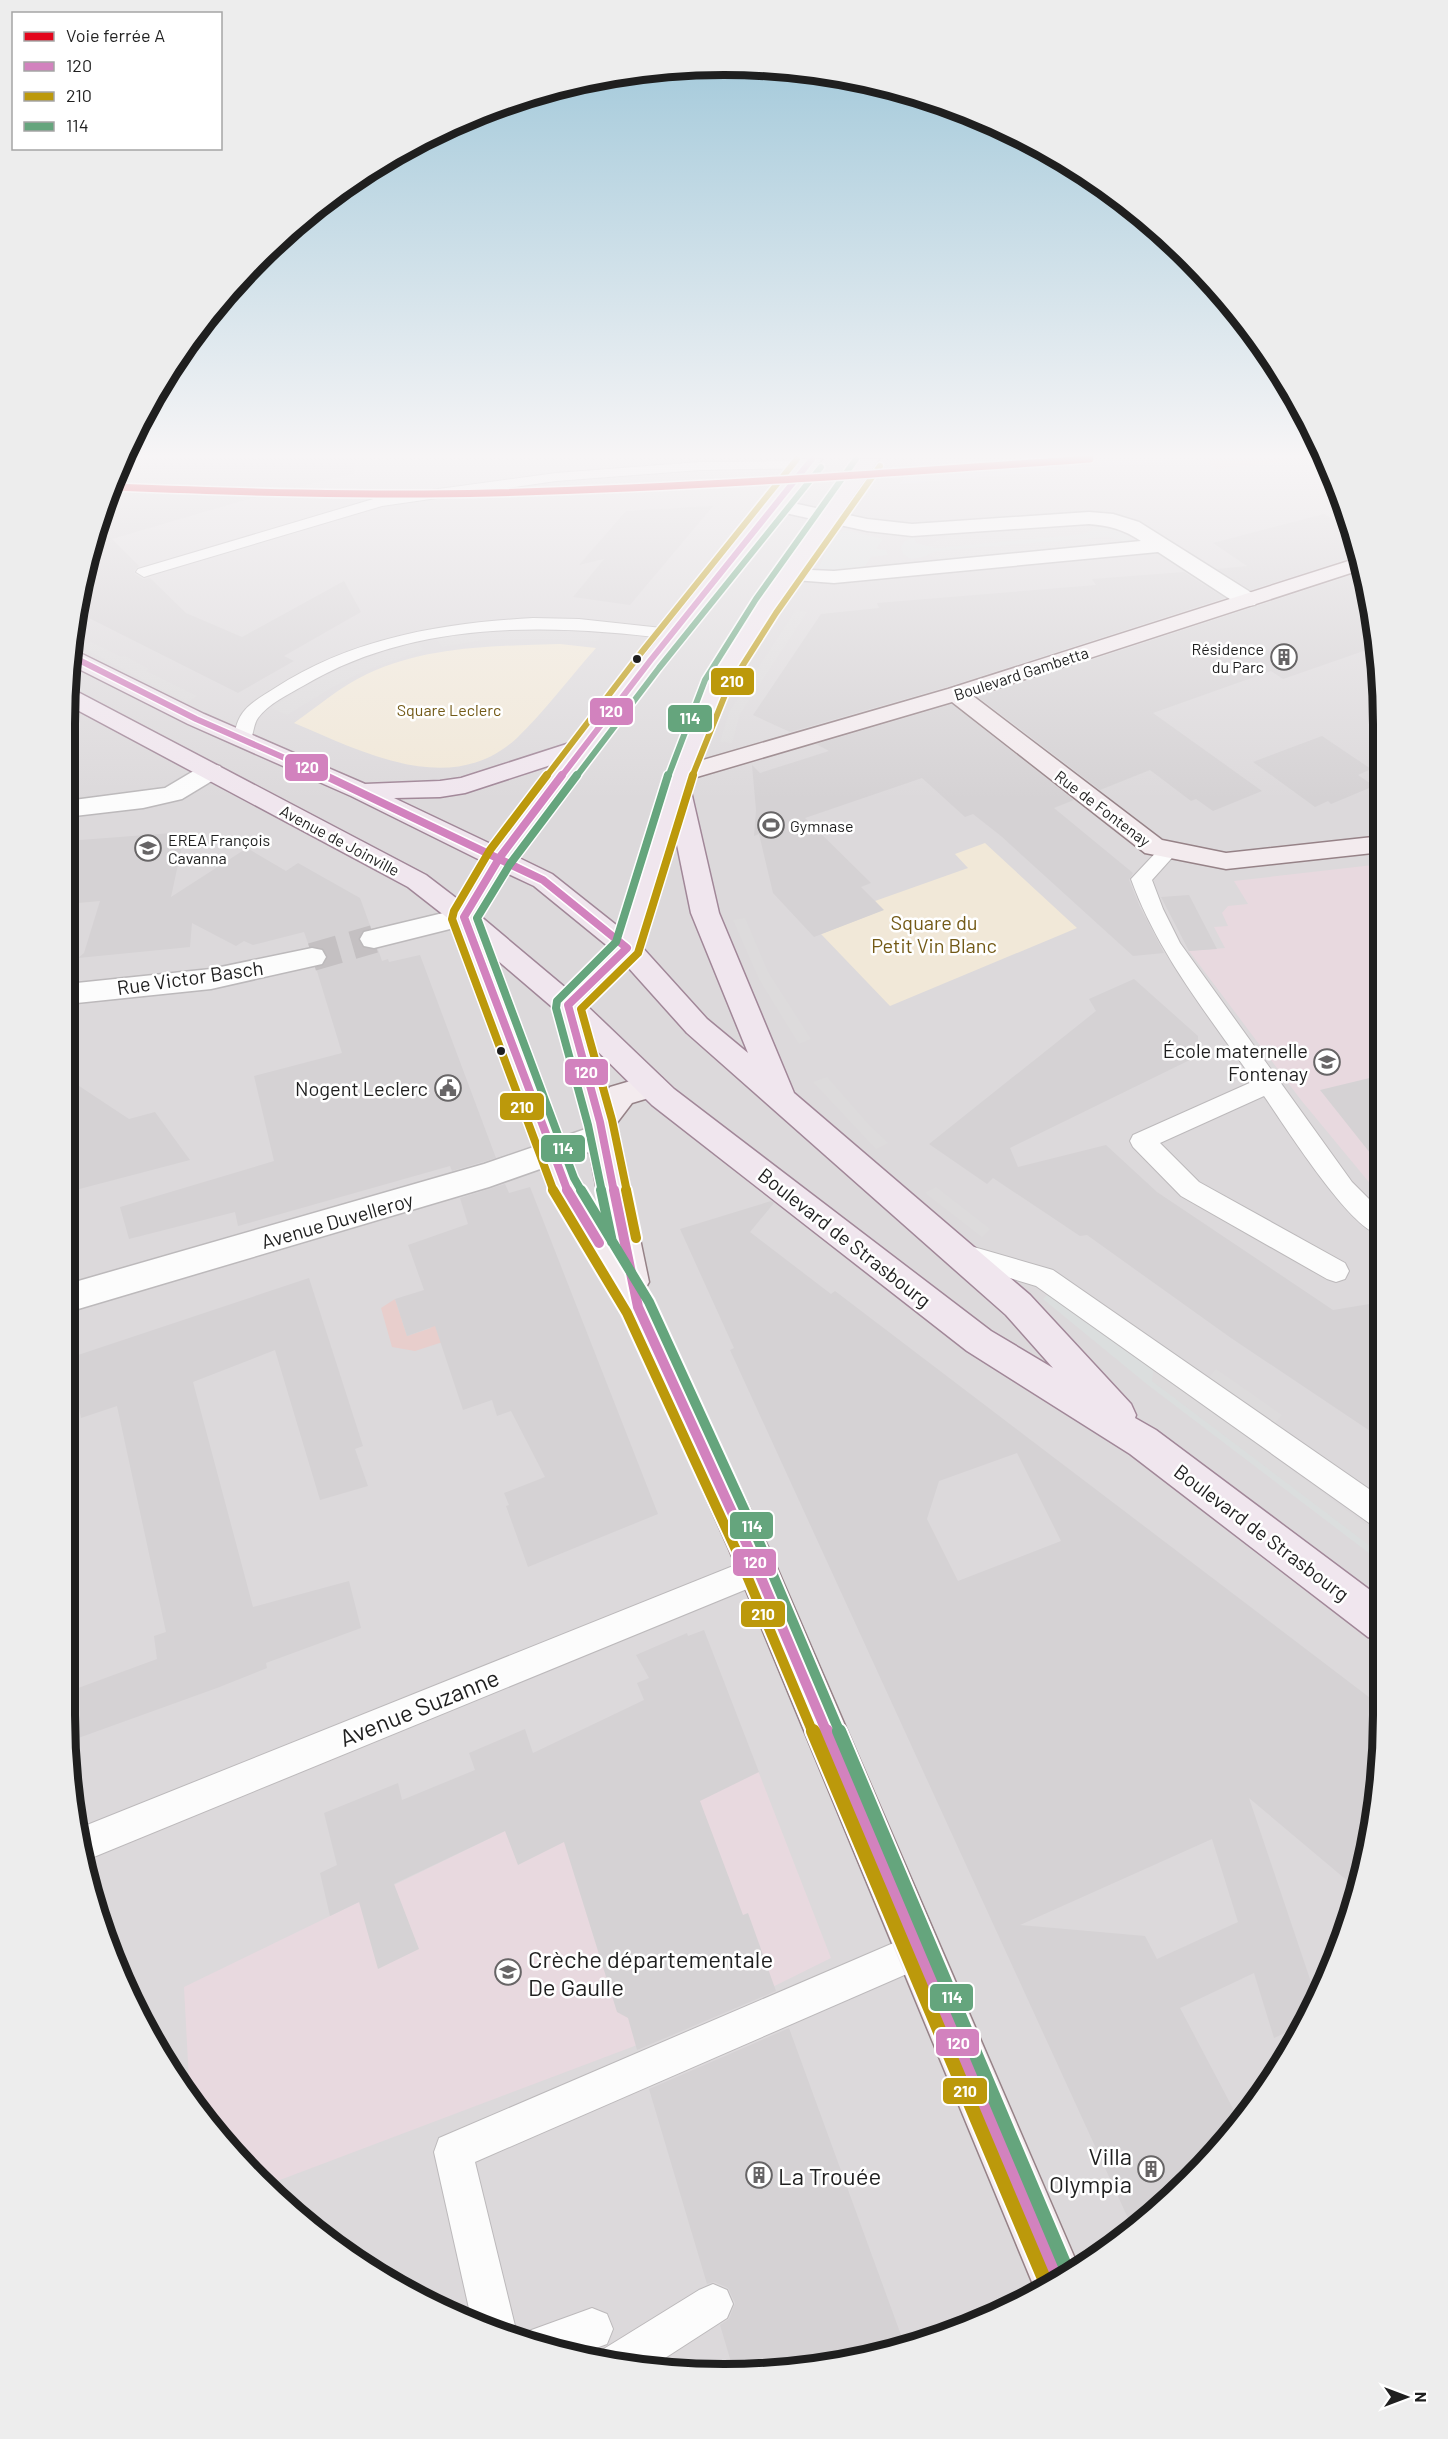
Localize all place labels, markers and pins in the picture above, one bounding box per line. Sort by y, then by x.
place label: Résidence du Parc [1192,639,1264,676]
building icon: Résidence du Parc [1269,642,1299,672]
unlabelled marker [631,653,643,665]
sports icon: Gymnase [756,810,786,840]
place label: Gymnase [790,816,853,835]
place label: EREA François Cavanna [168,830,270,867]
school or university icon: EREA François Cavanna [133,833,163,863]
place label: École maternelle Fontenay [1163,1038,1308,1085]
unlabelled marker [495,1045,507,1057]
school or university icon: École maternelle Fontenay [1312,1047,1342,1077]
public building icon: Nogent Leclerc [433,1073,463,1103]
place label: Nogent Leclerc [295,1076,428,1100]
place label: Crèche départementale De Gaulle [528,1944,773,2001]
school or university icon: Crèche départementale De Gaulle [493,1957,523,1987]
place label: Villa Olympia [1049,2141,1132,2198]
building icon: Villa Olympia [1136,2154,1166,2184]
building icon: La Trouée [744,2160,774,2190]
place label: La Trouée [778,2161,881,2190]

